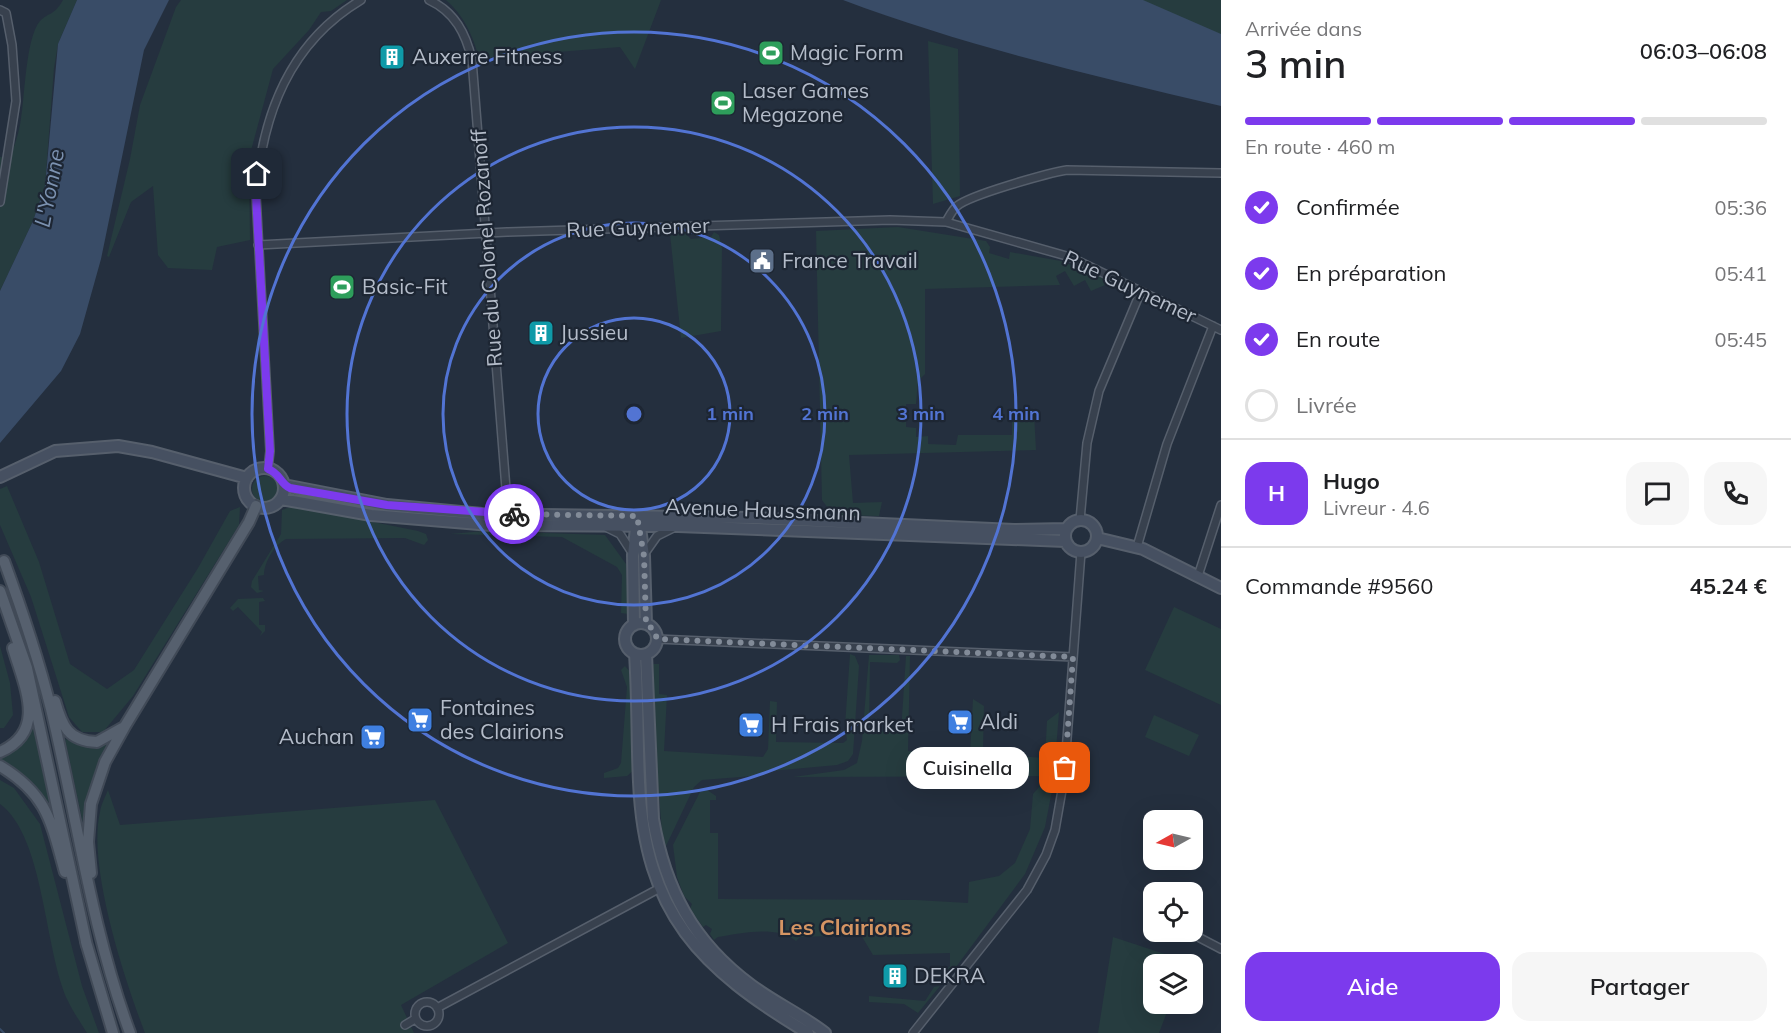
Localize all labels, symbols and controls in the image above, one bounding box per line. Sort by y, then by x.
text: Arrivée dans [1245,16,1362,41]
text: 06:03–06:08 [1640,37,1767,65]
sports icon: Magic Form [756,38,786,68]
place label: Magic Form [790,39,904,65]
text: 3 min [1245,39,1346,88]
building icon: Auxerre Fitness [377,42,407,72]
place label: Auxerre Fitness [412,43,563,69]
place label: Laser Games Megazone [742,77,869,127]
sports icon: Laser Games Megazone [708,88,738,118]
street label: Rue du Colonel Rozanoff [465,127,507,368]
text: En route · 460 m [1245,134,1395,159]
water label: L'Yonne [28,147,70,229]
pin [231,148,282,199]
icon: home [240,157,273,190]
icon: check [1245,191,1278,224]
text: Confirmée [1296,193,1400,221]
text: 05:36 [1714,195,1767,220]
street label: Rue Guynemer [566,211,710,242]
street label: Rue Guynemer [1060,244,1201,328]
public building icon: France Travail [747,246,777,276]
place label: France Travail [782,247,918,273]
icon: check [1245,257,1278,290]
text: En préparation [1296,259,1446,287]
text: 05:41 [1714,261,1767,286]
sports icon: Basic-Fit [327,272,357,302]
place label: Basic-Fit [362,273,448,299]
building icon: Jussieu [526,318,556,348]
place label: Jussieu [560,319,628,345]
icon: check [1245,323,1278,356]
text: En route [1296,325,1380,353]
text: 05:45 [1714,327,1767,352]
text: Livrée [1296,391,1357,419]
text: 1 min [706,402,754,425]
text: 2 min [801,402,849,425]
text: 3 min [897,402,945,425]
text: 4 min [992,402,1040,425]
centre of rings [624,404,644,424]
button: chat [1626,462,1689,525]
button: phone [1704,462,1767,525]
text: Hugo [1323,467,1380,495]
text: H [1268,479,1285,507]
courier [484,484,544,544]
street label: Avenue Haussmann [665,493,861,525]
text: Livreur · 4.6 [1323,495,1430,520]
icon: bike [498,498,531,531]
text: Commande #9560 [1245,572,1433,600]
text: 45.24 € [1690,572,1767,600]
place label: Fontaines des Clairions [440,694,564,744]
supermarket icon: Fontaines des Clairions [405,705,435,735]
supermarket icon: Aldi [945,707,975,737]
place label: Aldi [980,708,1018,734]
supermarket icon: H Frais market [736,710,766,740]
place label: H Frais market [771,711,913,737]
supermarket icon: Auchan [358,722,388,752]
place label: Auchan [279,723,354,749]
pin [1039,742,1090,793]
callout: Cuisinella [906,747,1029,789]
icon: bag [1048,751,1081,784]
text: Cuisinella [922,755,1013,780]
north arrow [1143,810,1203,870]
map controls [1143,810,1203,1014]
button: locate [1143,882,1203,942]
district label: Les Clairions [778,913,912,941]
button: Aide [1245,952,1500,1021]
button: Partager [1512,952,1767,1021]
button: layers [1143,954,1203,1014]
building icon: DEKRA [880,961,910,991]
place label: DEKRA [914,962,986,988]

